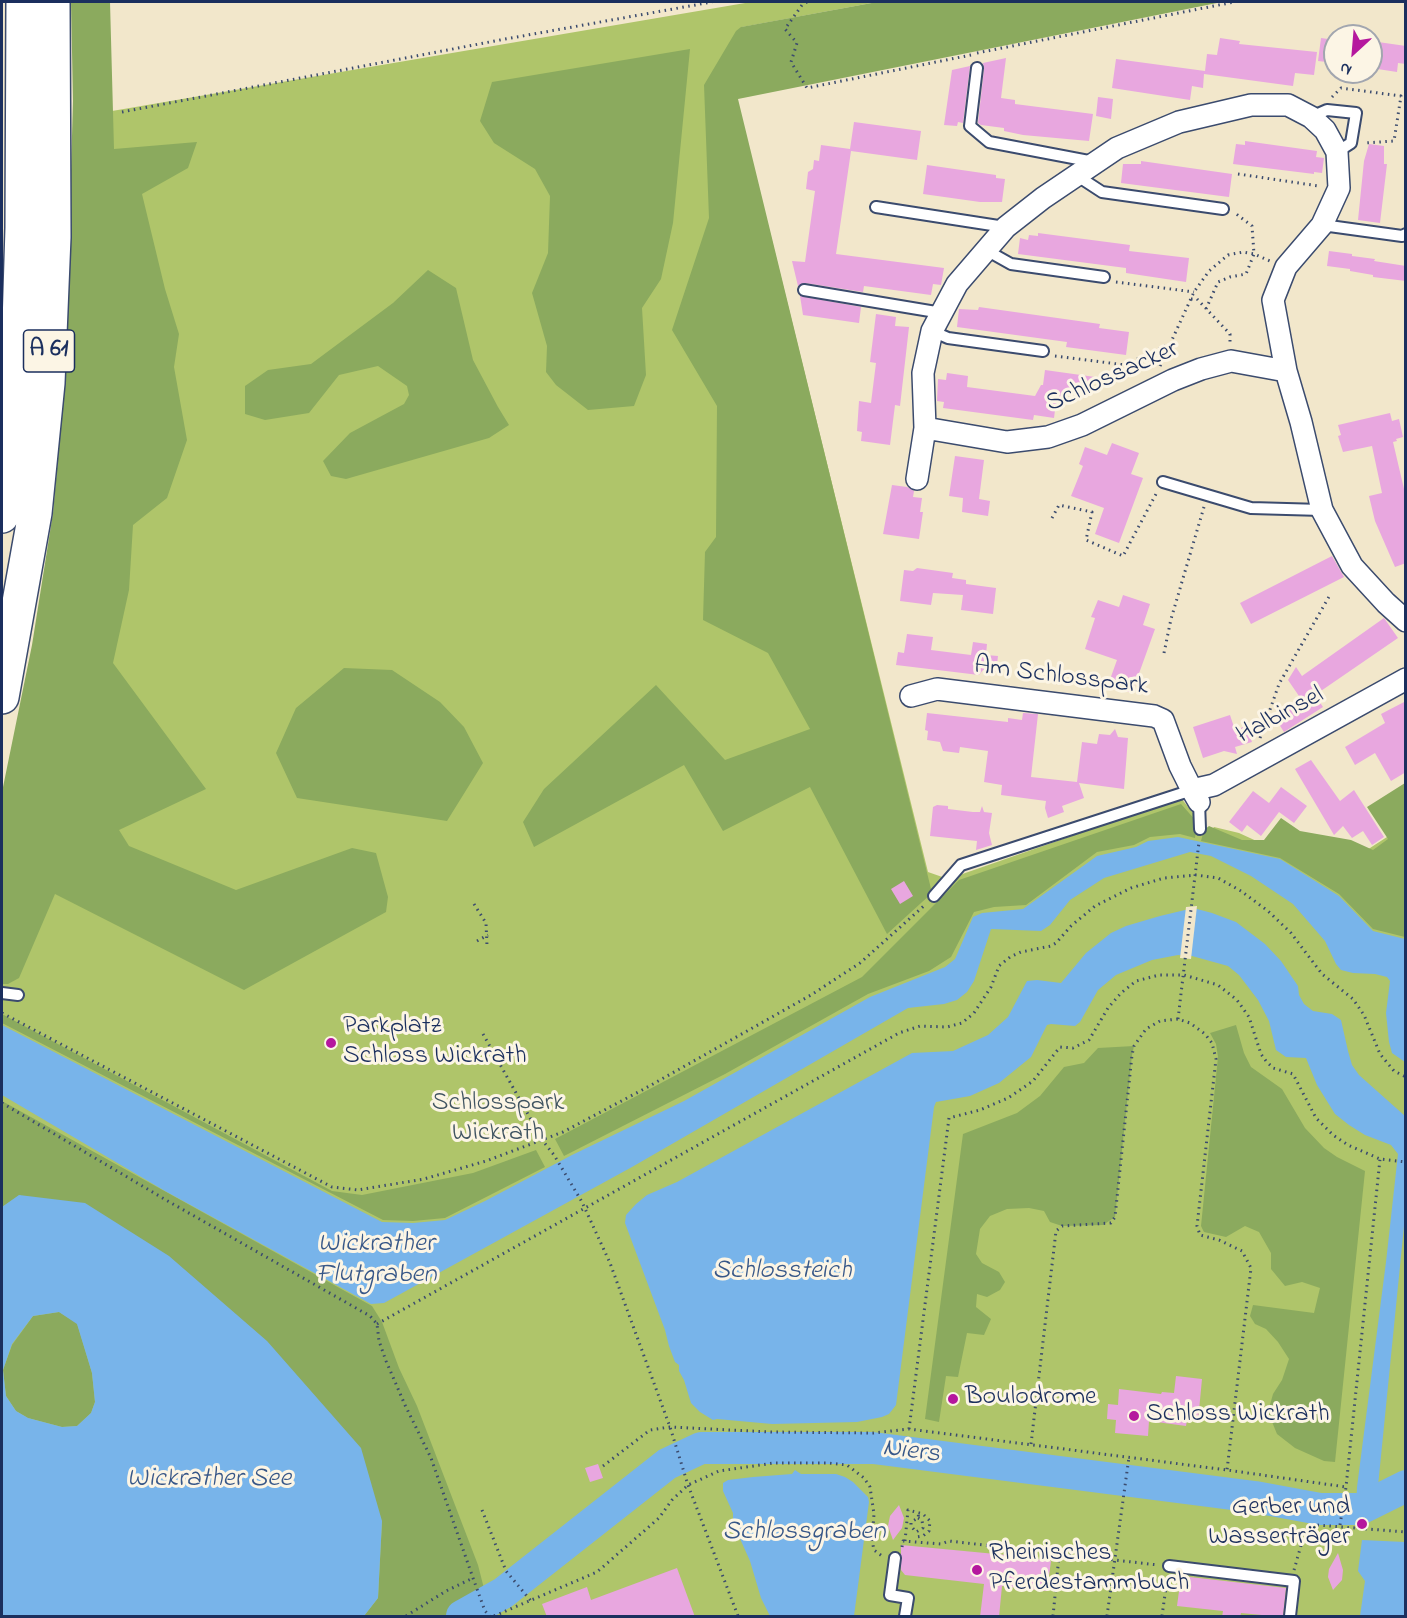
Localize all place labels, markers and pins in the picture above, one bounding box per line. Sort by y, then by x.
place label: Parkplatz Schloss Wickrath [343,1012,527,1074]
marker: Parkplatz Schloss Wickrath [324,1036,338,1050]
place label: Boulodrome [965,1383,1097,1415]
marker: Boulodrome [946,1392,960,1406]
place label: Schloss Wickrath [1146,1400,1330,1432]
marker: Schloss Wickrath [1127,1409,1141,1423]
place label: Gerber und Wasserträger [1208,1493,1350,1554]
marker: Gerber und Wasserträger [1355,1517,1369,1531]
place label: Rheinisches Pferdestammbuch [989,1539,1189,1600]
marker: Rheinisches Pferdestammbuch [970,1563,984,1577]

